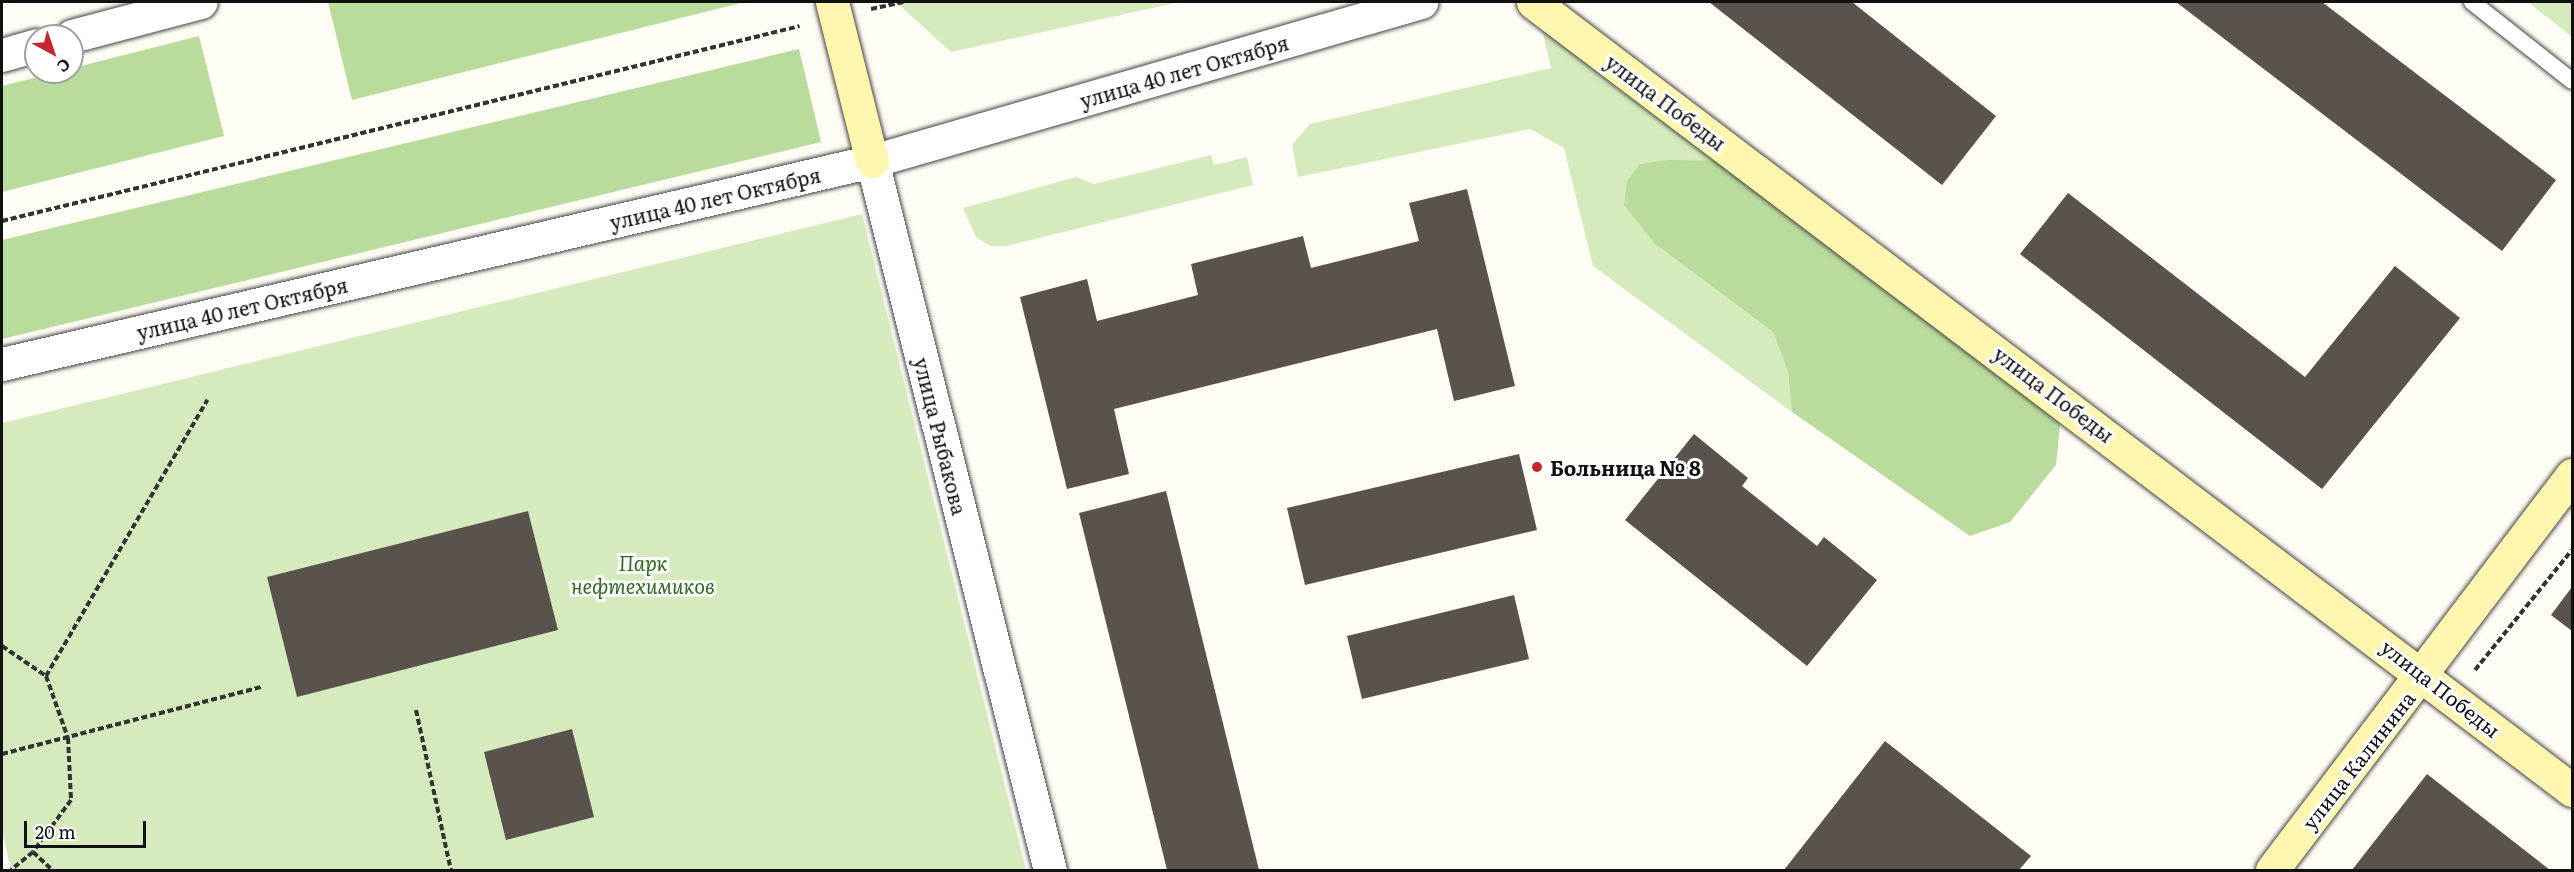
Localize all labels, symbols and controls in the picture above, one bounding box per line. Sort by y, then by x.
north arrow [24,24,84,84]
street label: улица 40 лет Октября [1077,30,1291,112]
street label: улица Победы [1601,49,1731,155]
text: С [52,53,76,79]
street label: улица 40 лет Октября [607,162,823,234]
street label: улица 40 лет Октября [134,272,350,344]
street label: улица Победы [1989,341,2119,447]
street label: улица Рыбакова [910,355,972,517]
place label: Больница № 8 [1550,455,1701,479]
marker: Больница № 8 [1528,458,1546,476]
park label: Парк нефтехимиков [571,550,715,597]
street label: улица Победы [2377,634,2505,742]
street label: улица Калинина [2297,686,2419,834]
scale bar [27,809,148,847]
text: 20 m [35,818,76,845]

